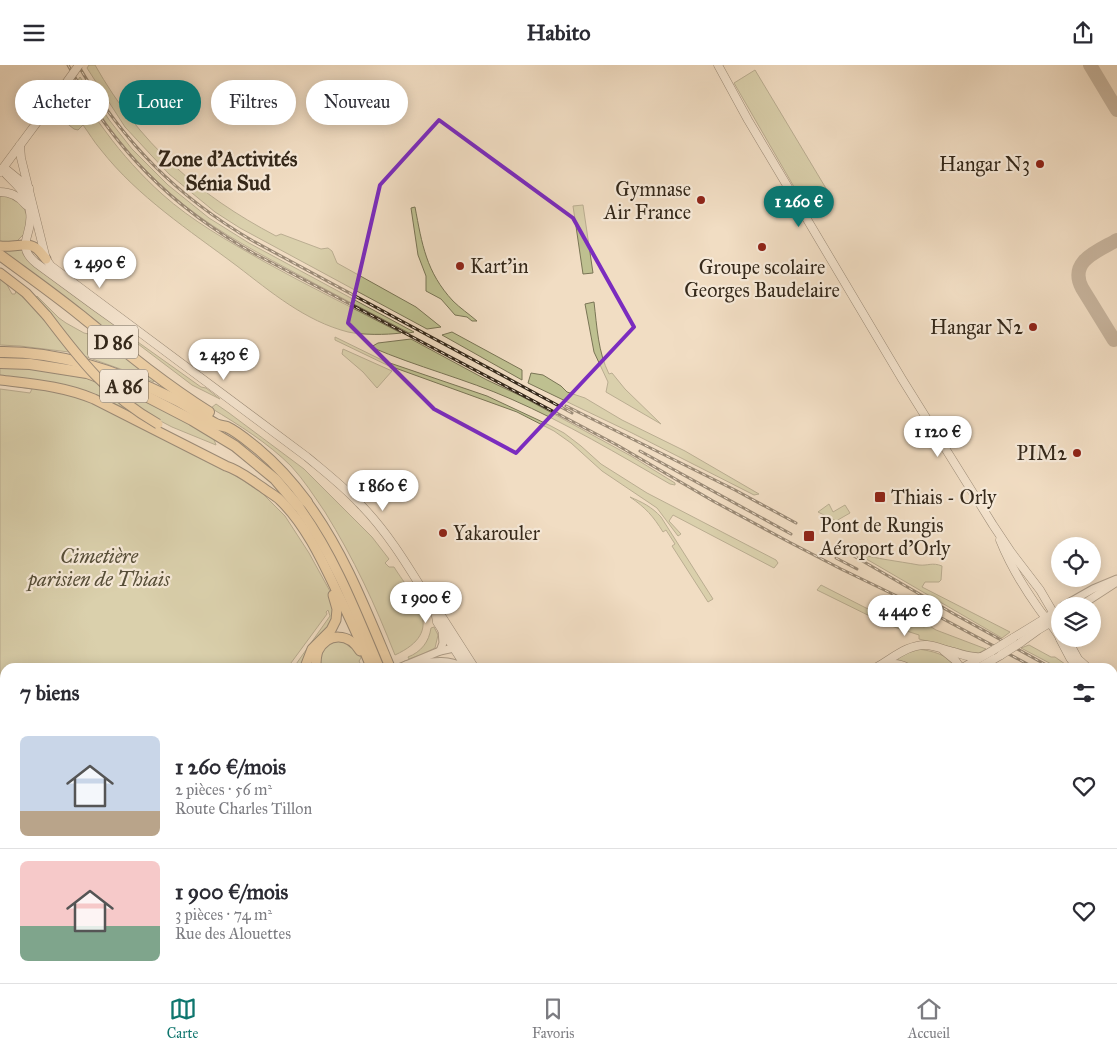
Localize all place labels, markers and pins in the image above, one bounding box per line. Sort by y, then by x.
place label: Hangar N3 [939,152,1030,177]
marker: Hangar N3 [1034,158,1046,170]
place label: Gymnase Air France [603,177,691,224]
pin: 1 260 € [753,185,845,228]
marker: Gymnase Air France [695,194,707,206]
marker: Groupe scolaire Georges Baudelaire [756,241,768,253]
pin: 2 490 € [54,247,146,289]
place label: Kart'in [470,254,529,278]
place label: Groupe scolaire Georges Baudelaire [684,255,840,303]
marker: Kart'in [454,260,466,272]
place label: Hangar N2 [930,315,1023,340]
marker: Hangar N2 [1027,321,1039,333]
pin: 2 430 € [178,339,270,381]
pin: 1 120 € [892,415,984,458]
place label: PIM2 [1017,441,1067,465]
marker: PIM2 [1071,447,1083,459]
pin: 1 860 € [337,469,429,512]
place label: Thiais - Orly [891,485,997,509]
marker: Thiais - Orly [873,490,887,504]
place label: Pont de Rungis Aéroport d'Orly [819,513,951,560]
place label: Yakarouler [453,521,541,545]
marker: Yakarouler [437,527,449,539]
marker: Pont de Rungis Aéroport d'Orly [802,529,816,543]
pin: 1 900 € [380,581,472,624]
pin: 4 440 € [859,595,951,637]

